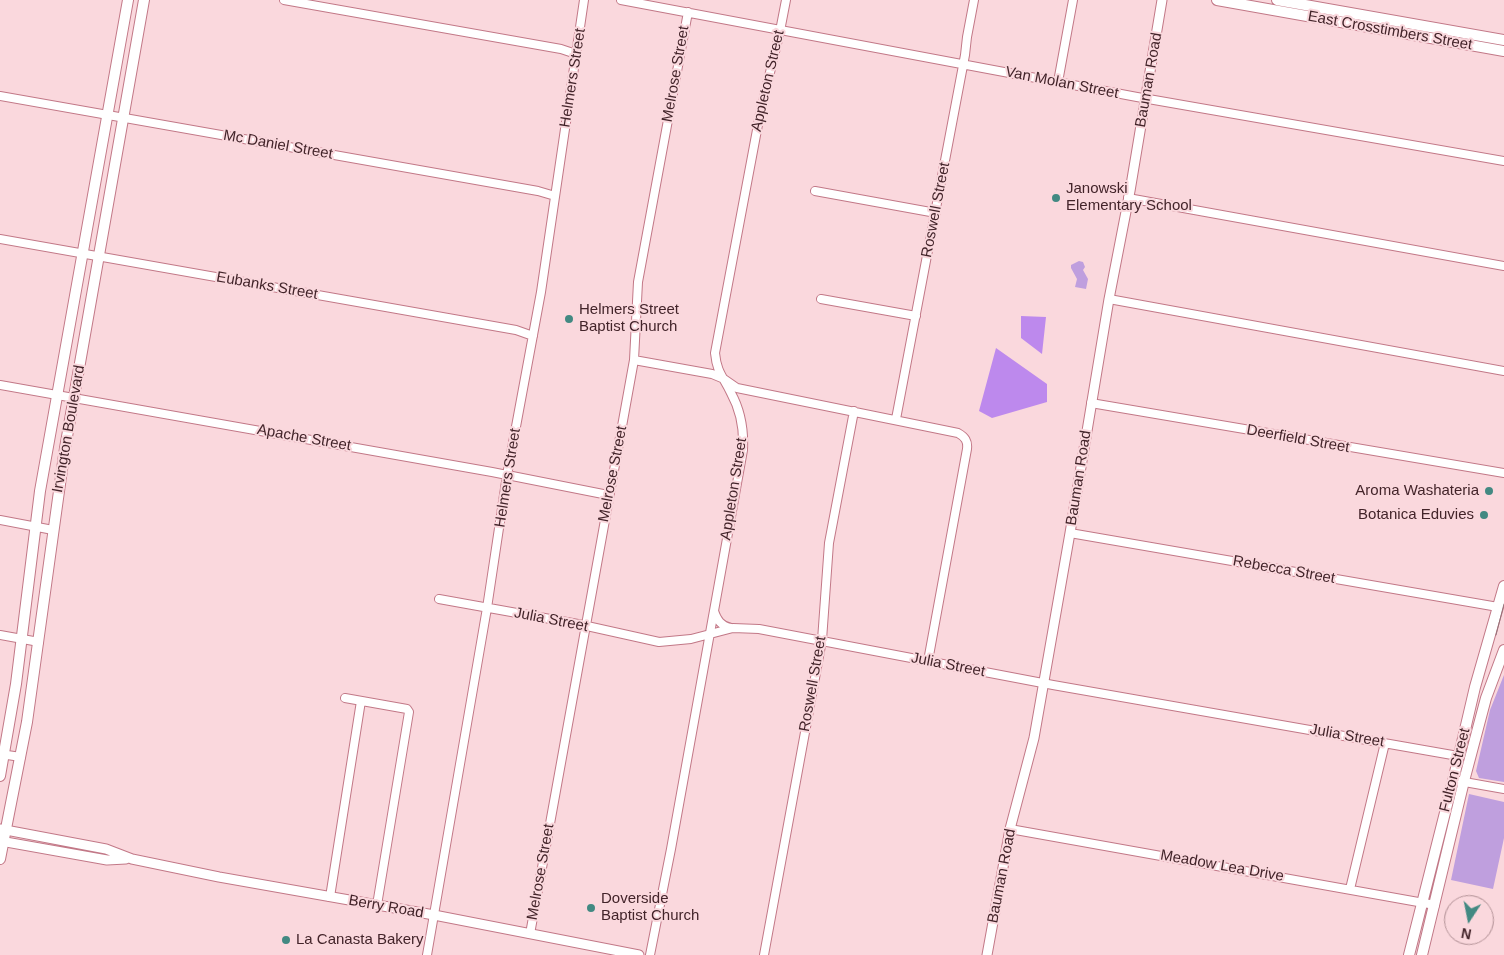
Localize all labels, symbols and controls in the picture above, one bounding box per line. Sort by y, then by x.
street label: East Crosstimbers Street [1306,8,1474,54]
street label: Melrose Street [659,24,693,124]
street label: Helmers Street [556,27,590,129]
street label: Appleton Street [748,29,788,133]
street label: Bauman Road [1132,31,1166,129]
street label: Van Molan Street [1004,63,1120,103]
street label: Mc Daniel Street [222,127,334,163]
street label: Roswell Street [918,161,954,259]
place label: Janowski Elementary School [1066,180,1192,215]
marker: Janowski Elementary School [1050,192,1062,204]
street label: Eubanks Street [215,268,319,304]
place label: Helmers Street Baptist Church [579,301,679,336]
marker: Helmers Street Baptist Church [563,313,575,325]
street label: Irvington Boulevard [49,364,89,494]
street label: Apache Street [256,421,352,455]
street label: Deerfield Street [1245,421,1351,457]
street label: Melrose Street [595,424,631,524]
street label: Helmers Street [491,427,525,529]
street label: Bauman Road [1063,429,1095,527]
street label: Appleton Street [717,437,751,541]
place label: Aroma Washateria [1355,482,1479,500]
marker: Aroma Washateria [1483,485,1495,497]
place label: Botanica Eduvies [1358,506,1474,524]
marker: Botanica Eduvies [1478,509,1490,521]
street label: Rebecca Street [1232,552,1336,588]
street label: Julia Street [512,604,590,636]
street label: Roswell Street [796,635,830,733]
street label: Julia Street [909,649,987,681]
street label: Julia Street [1308,721,1386,751]
street label: Fulton Street [1436,726,1474,814]
street label: Melrose Street [524,822,558,922]
street label: Bauman Road [984,827,1020,925]
street label: Meadow Lea Drive [1159,846,1285,886]
place label: Doverside Baptist Church [601,890,699,925]
street label: Berry Road [347,892,425,922]
north arrow [1444,895,1494,945]
marker: Doverside Baptist Church [585,902,597,914]
text: N [1460,925,1473,943]
place label: La Canasta Bakery [296,931,424,949]
marker: La Canasta Bakery [280,934,292,946]

